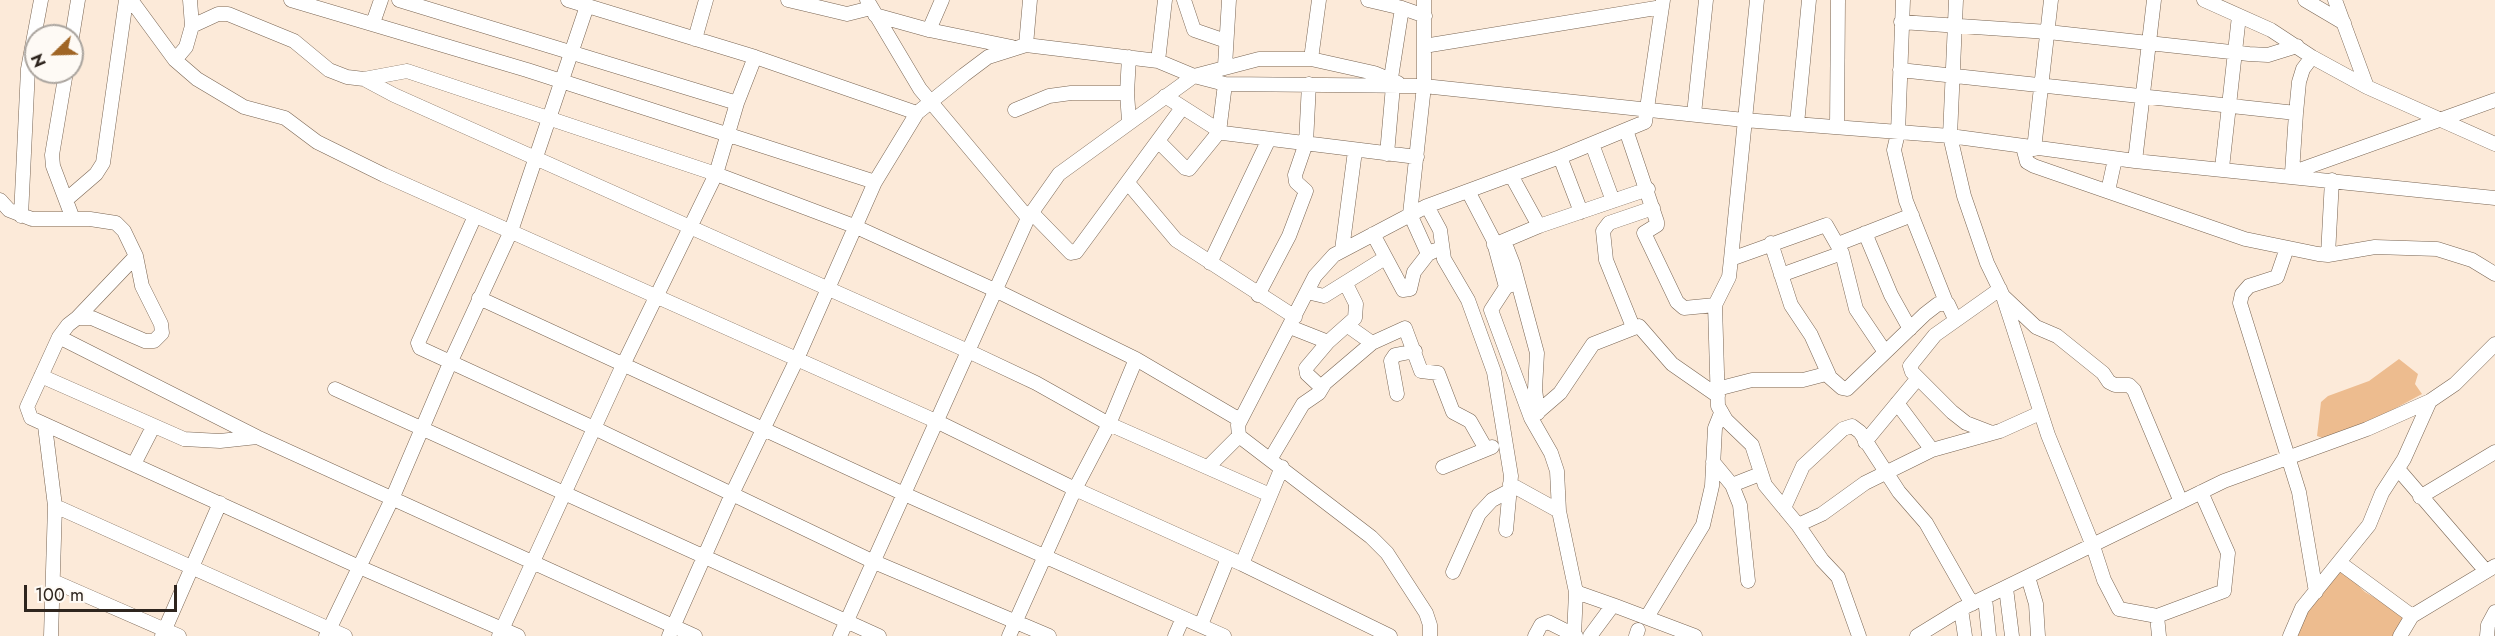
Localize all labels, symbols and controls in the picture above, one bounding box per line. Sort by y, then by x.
north arrow [24,24,84,84]
text: N [26,50,52,71]
scale bar [27,573,180,611]
text: 100 m [35,582,84,608]

